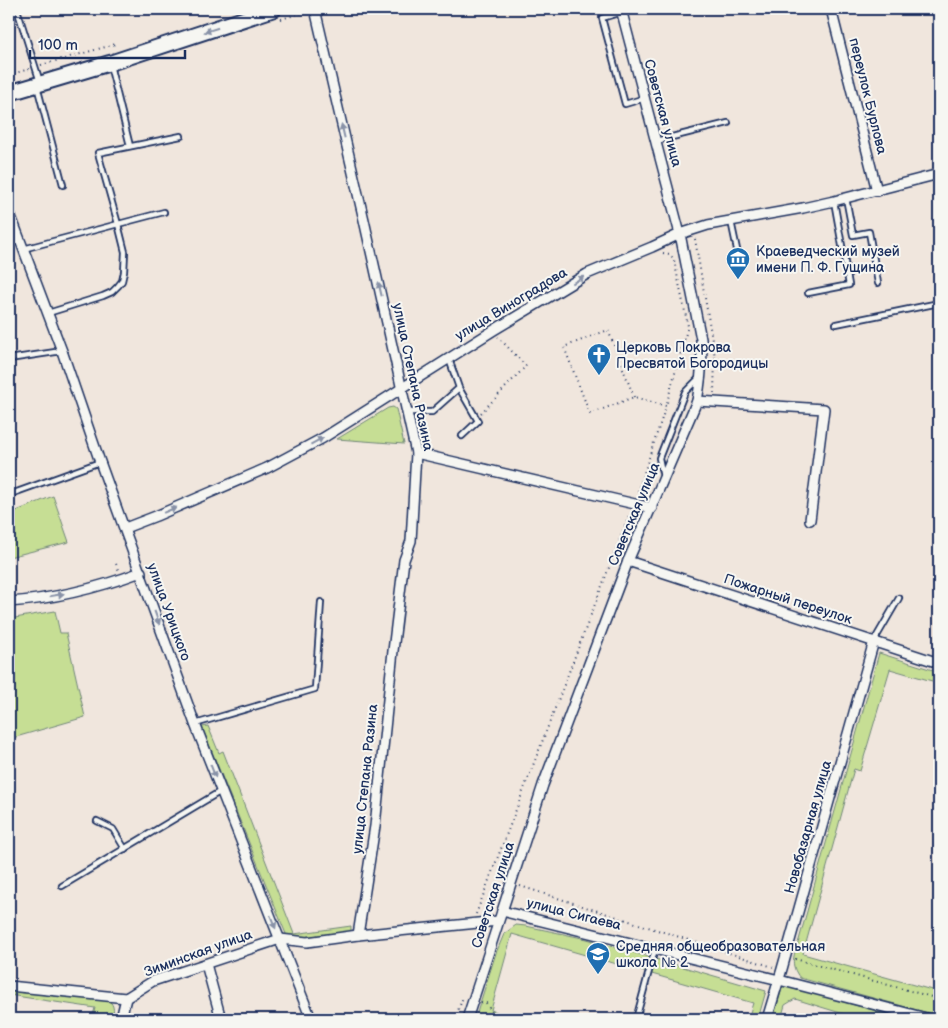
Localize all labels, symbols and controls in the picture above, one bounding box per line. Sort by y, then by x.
one-way arrow [203,26,218,34]
scale bar [30,28,185,60]
text: 100 m [38,36,78,55]
street label: переулок Бурлова [845,36,891,157]
street label: Советская улица [640,57,686,169]
one-way arrow [339,123,347,138]
place label: Краеведческий музей имени П. Ф. Гущина [756,243,900,276]
museum icon: Краеведческий музей имени П. Ф. Гущина [725,246,751,280]
street label: улица Виноградова [452,264,571,344]
one-way arrow [571,275,584,285]
one-way arrow [376,281,384,297]
street label: улица Степана Разина [389,302,437,453]
place label: Церковь Покрова Пресвятой Богородицы [616,339,768,372]
church icon: Церковь Покрова Пресвятой Богородицы [586,342,612,376]
one-way arrow [310,437,324,445]
street label: Советская улица [605,459,664,568]
one-way arrow [163,506,177,514]
street label: улица Урицкого [143,561,195,663]
street label: Пожарный переулок [722,570,855,628]
one-way arrow [49,591,65,599]
one-way arrow [153,611,161,626]
street label: улица Степана Разина [349,703,381,855]
street label: Новобазарная улица [781,758,835,896]
one-way arrow [209,764,217,779]
street label: Советская улица [468,839,518,950]
street label: улица Сигаева [525,894,624,934]
one-way arrow [270,914,277,929]
street label: Зиминская улица [142,925,255,980]
place label: Средняя общеобразовательная школа № 2 [616,938,825,971]
school or university icon: Средняя общеобразовательная школа № 2 [585,941,611,975]

